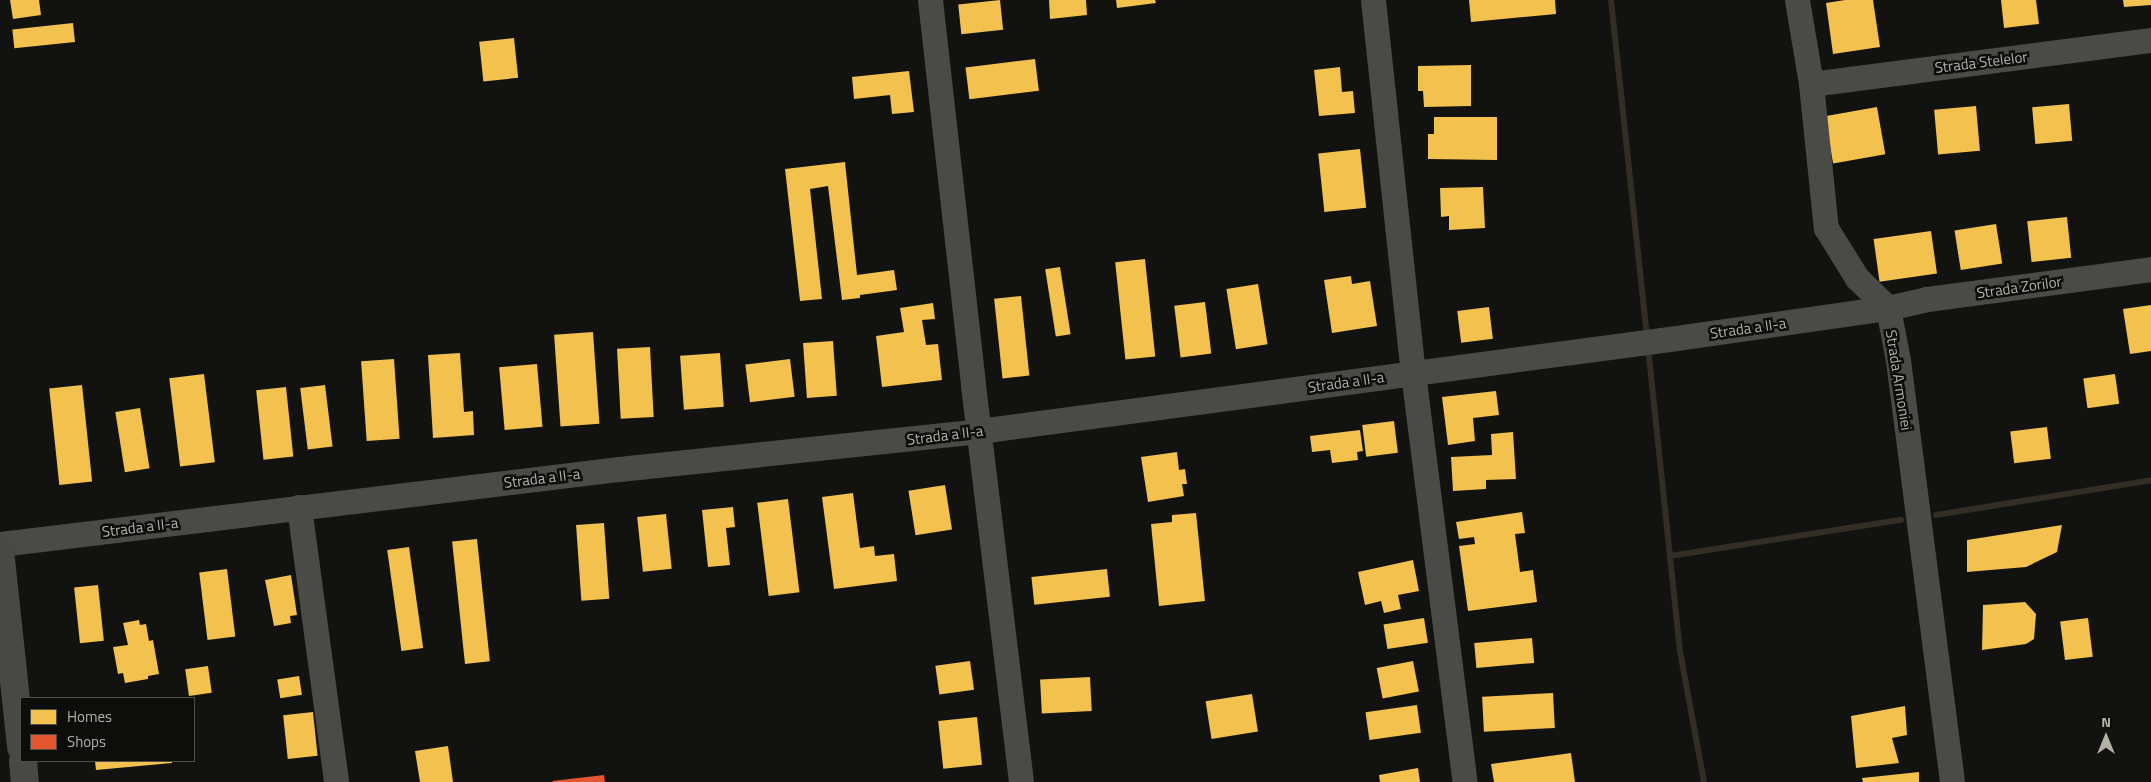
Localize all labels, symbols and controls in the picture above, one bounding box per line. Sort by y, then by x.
street label: Strada Stelelor [1934,47,2028,77]
street label: Strada Zorilor [1975,272,2063,302]
street label: Strada a II-a [1709,314,1787,342]
street label: Strada Armoniei [1882,328,1916,432]
street label: Strada a II-a [1307,368,1385,396]
street label: Strada a II-a [906,421,984,449]
street label: Strada a II-a [503,464,581,492]
street label: Strada a II-a [101,513,179,541]
legend [20,697,195,762]
text: Homes [67,705,112,728]
text: N [2101,711,2111,732]
north arrow [2081,712,2131,762]
text: Shops [67,730,106,753]

